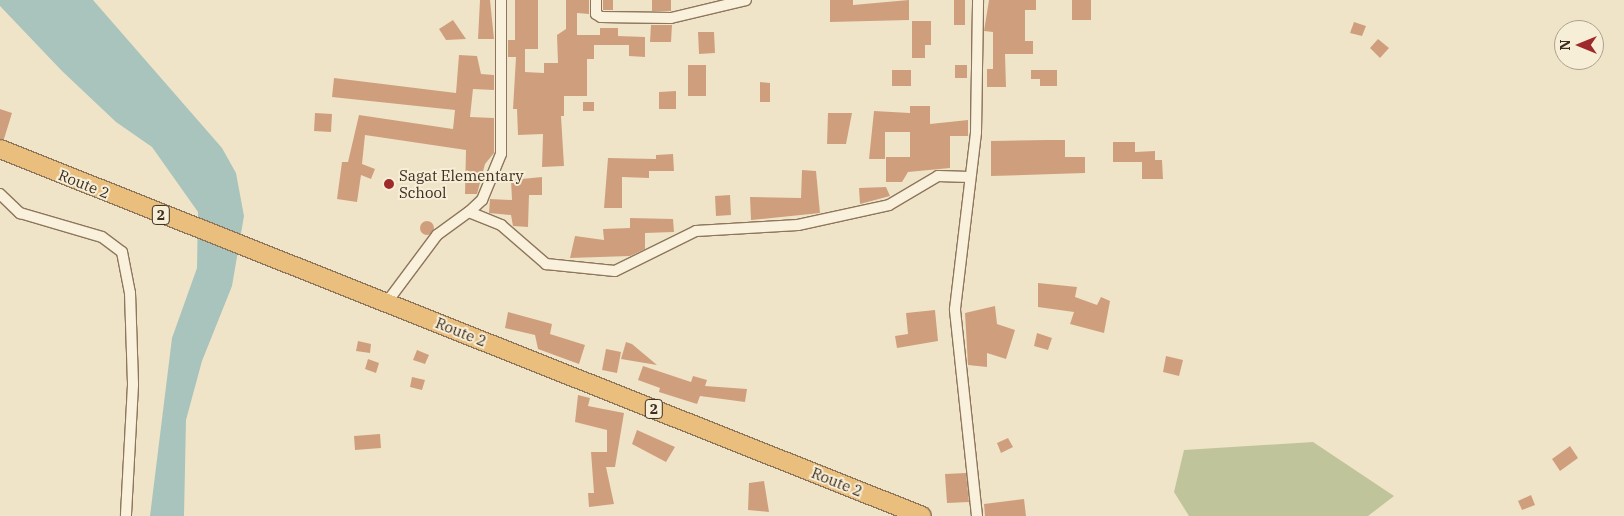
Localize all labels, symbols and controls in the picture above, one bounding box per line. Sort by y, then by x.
north arrow [1554,20,1604,70]
text: N [1556,39,1574,51]
street label: Route 2 [56,166,112,202]
place label: Sagat Elementary School [399,166,524,201]
marker: Sagat Elementary School [383,178,395,190]
road number: 2 [151,204,171,226]
street label: Route 2 [433,314,489,350]
road number: 2 [644,398,664,420]
street label: Route 2 [809,464,865,500]

